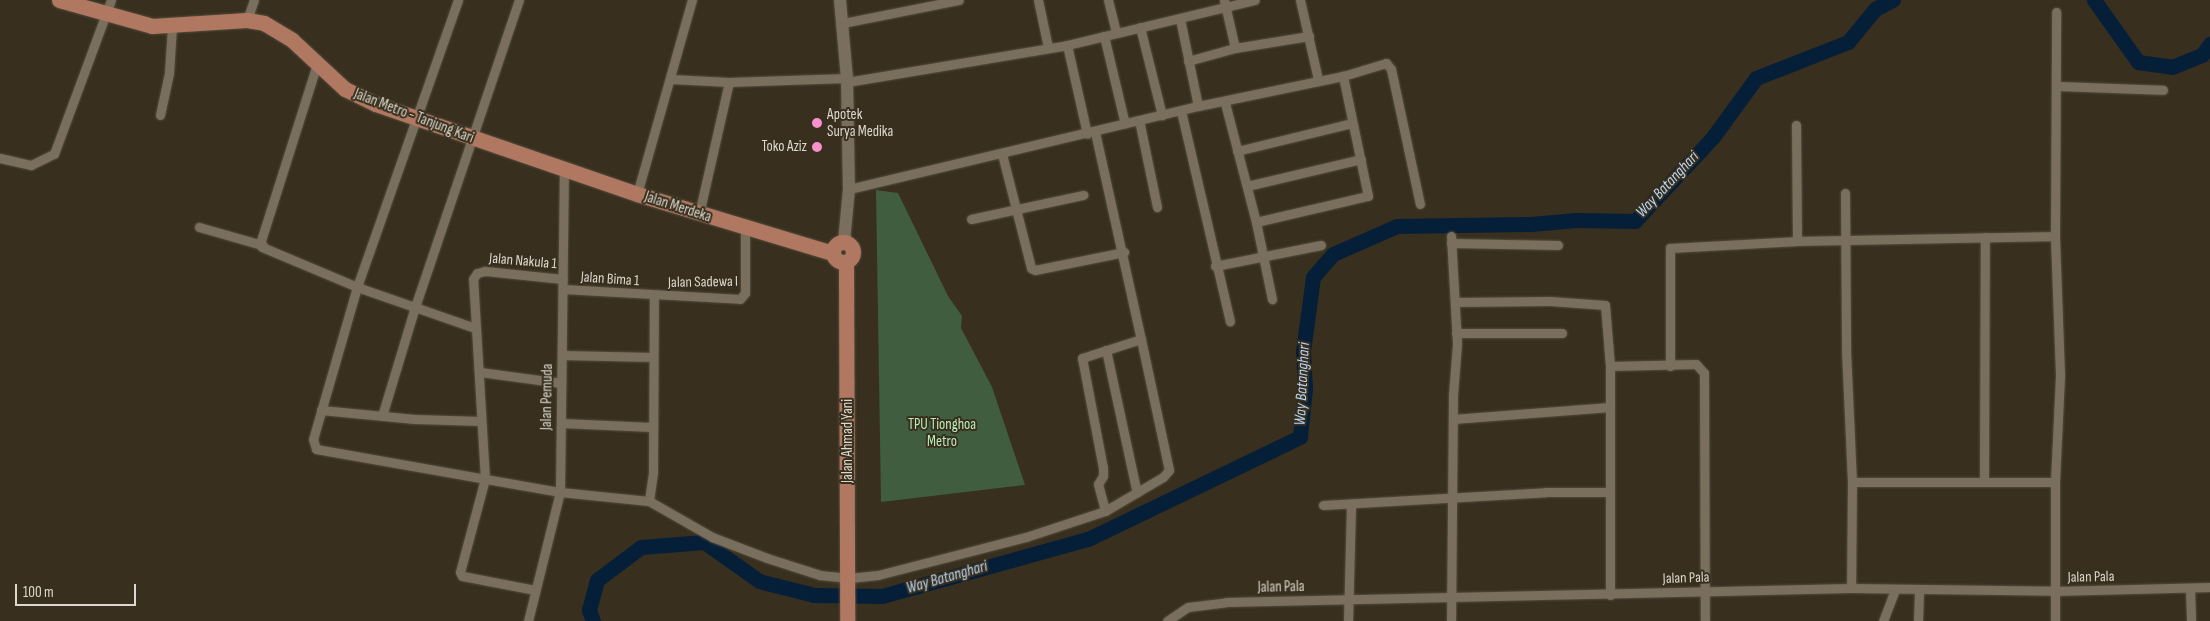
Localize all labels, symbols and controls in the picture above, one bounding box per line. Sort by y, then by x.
street label: Jalan Metro - Tanjung Kari [352,85,476,147]
place label: Apotek Surya Medika [827,105,893,140]
marker: Apotek Surya Medika [811,117,823,129]
place label: Toko Aziz [761,138,807,156]
marker: Toko Aziz [811,141,823,153]
water label: Way Batanghari [1633,148,1703,222]
street label: Jalan Merdeka [642,188,714,226]
street label: Jalan Nakula 1 [488,249,558,273]
street label: Jalan Bima 1 [580,268,640,290]
street label: Jalan Sadewa I [668,272,738,292]
water label: Way Batanghari [1291,342,1315,426]
street label: Jalan Pemuda [537,364,557,430]
street label: Jalan Ahmad Yani [839,399,857,483]
park label: TPU Tionghoa Metro [908,415,976,450]
water label: Way Batanghari [904,557,990,599]
street label: Jalan Pala [1662,568,1710,588]
street label: Jalan Pala [2067,568,2115,586]
scale bar [18,574,139,606]
street label: Jalan Pala [1257,578,1305,596]
text: 100 m [23,583,54,602]

